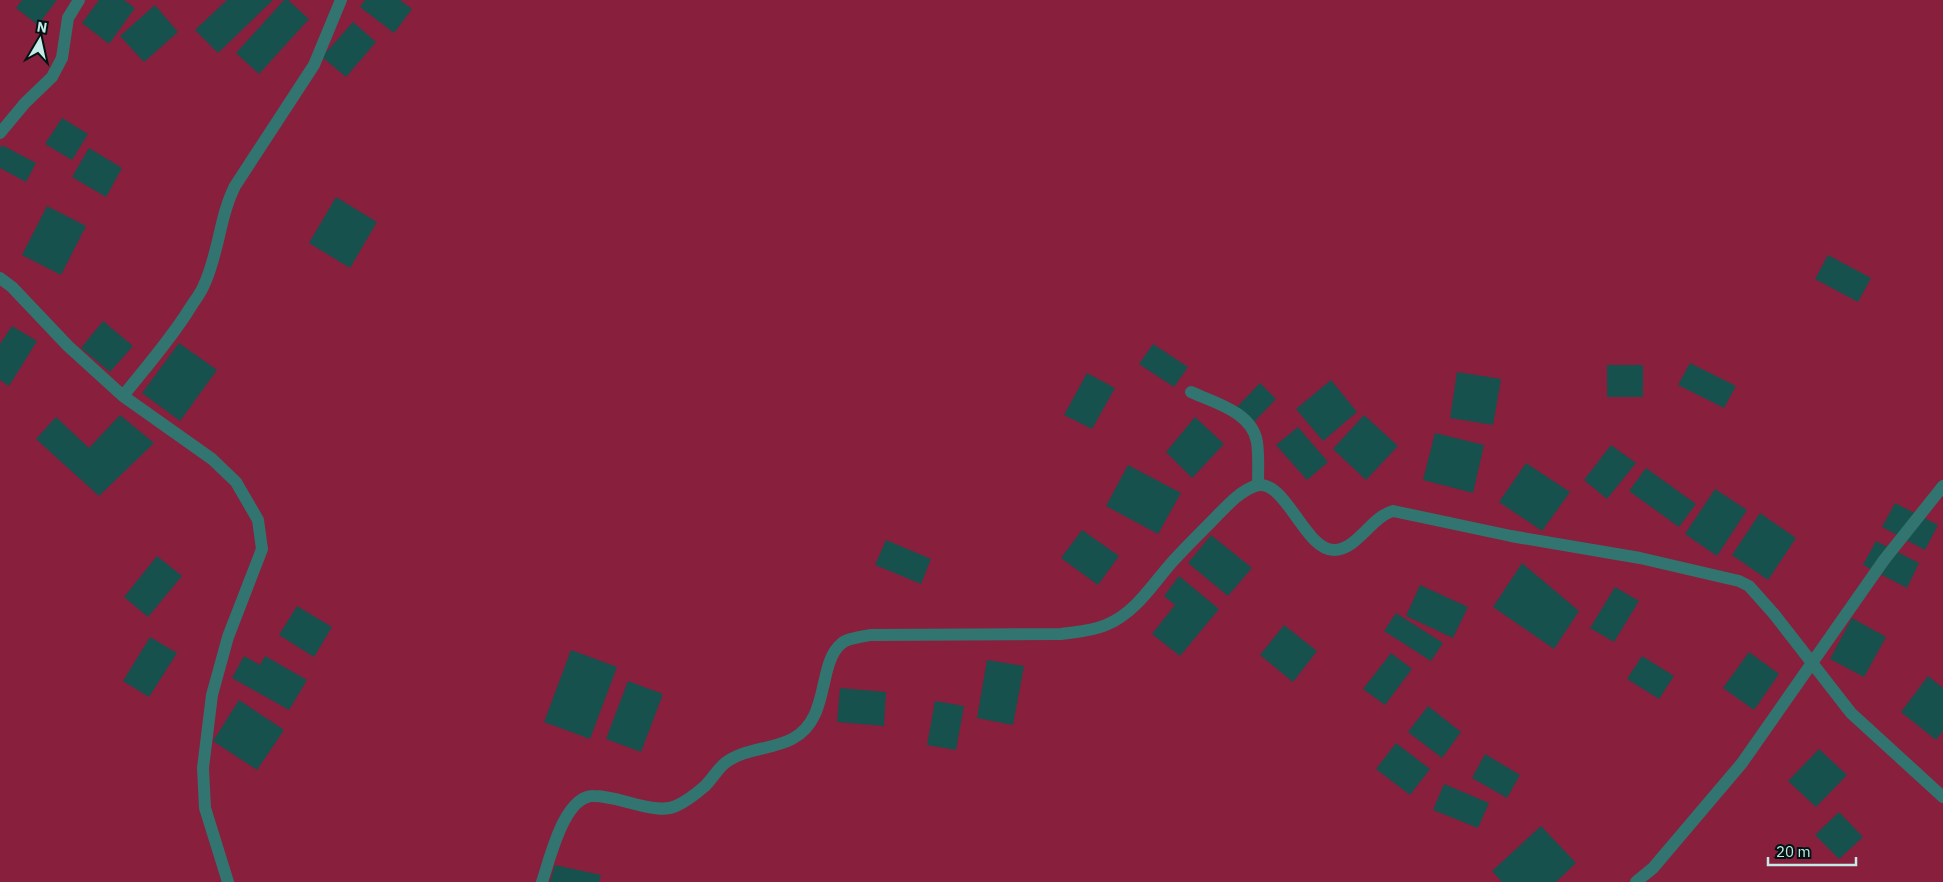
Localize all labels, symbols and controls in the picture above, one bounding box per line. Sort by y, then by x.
north arrow [15,15,65,65]
text: N [36,17,48,37]
scale bar [1768,834,1856,866]
text: 20 m [1776,842,1811,861]

